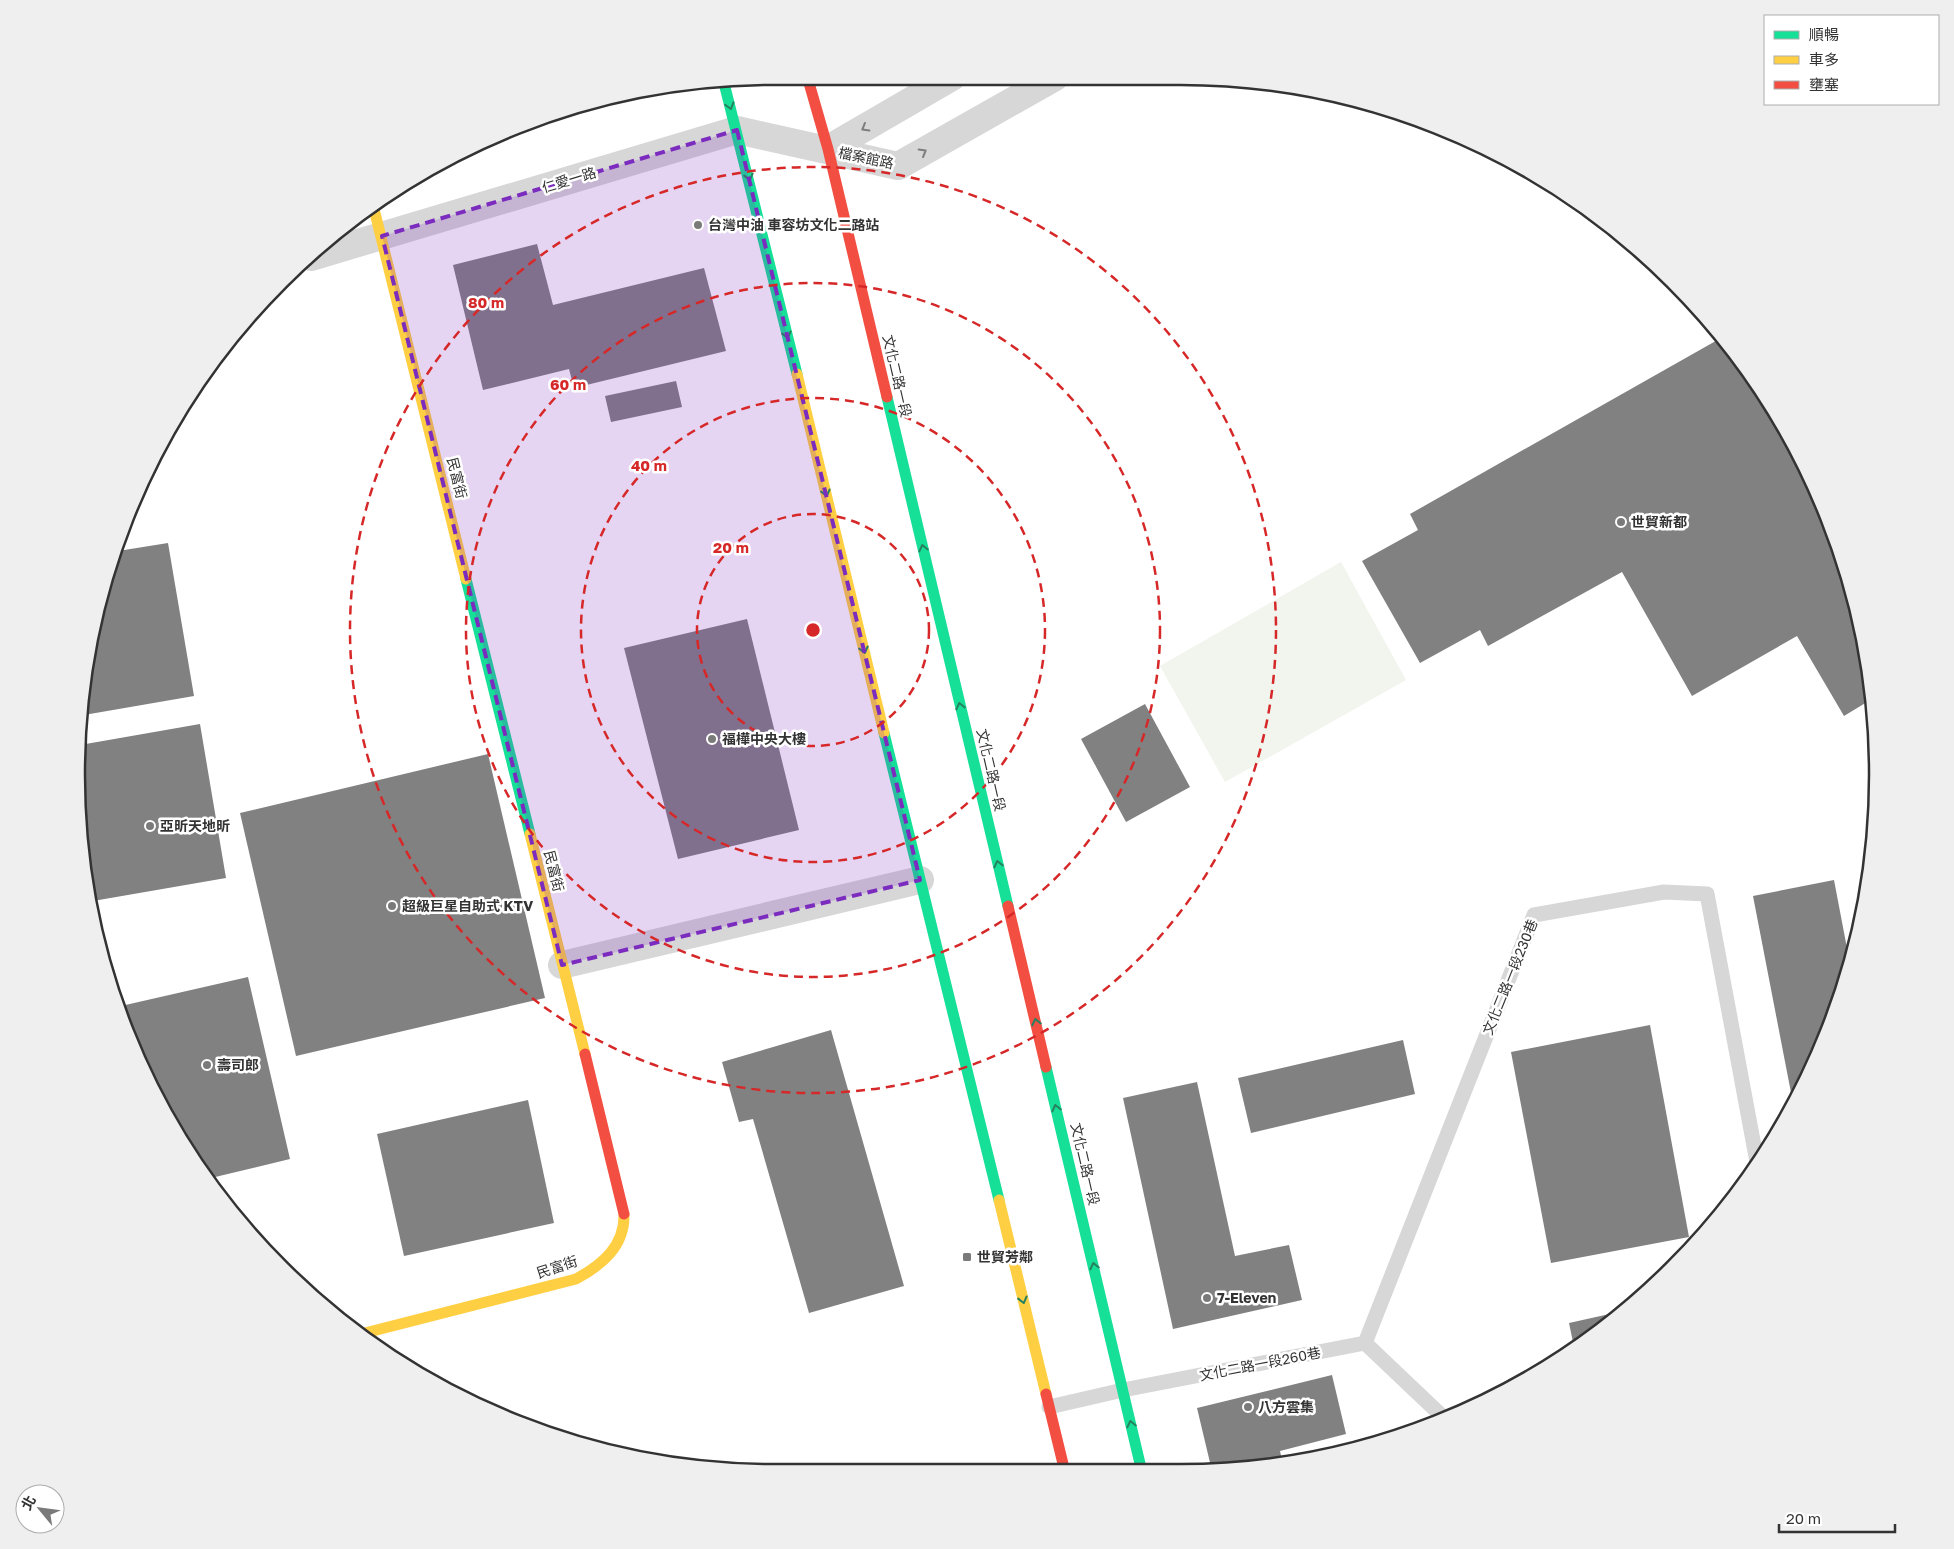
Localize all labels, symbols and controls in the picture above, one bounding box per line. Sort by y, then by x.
legend [1764,15,1939,105]
text: 順暢 [1809,25,1839,43]
text: 車多 [1809,50,1839,68]
text: 壅塞 [1809,75,1839,93]
one-way arrow [725,102,735,110]
one-way arrow [861,121,870,131]
street label: 檔案館路 [837,143,895,172]
one-way arrow [918,148,927,158]
street label: 仁愛一路 [540,163,598,196]
one-way arrow [743,172,754,181]
place label: 台灣中油 車容坊文化二路站 [708,216,880,233]
marker: 台灣中油 車容坊文化二路站 [692,219,704,231]
text: 80 m [468,293,504,311]
one-way arrow [781,330,792,339]
street label: 文化二路一段 [880,333,915,419]
text: 60 m [550,375,586,393]
street label: 民富街 [444,455,471,500]
text: 40 m [631,456,667,474]
one-way arrow [820,488,831,497]
place label: 世貿新都 [1631,513,1687,530]
marker: 世貿新都 [1615,516,1627,528]
text: 20 m [713,538,749,556]
one-way arrow [918,543,929,552]
centre of rings [804,621,822,639]
one-way arrow [858,646,869,655]
one-way arrow [955,701,966,710]
street label: 文化二路一段 [974,727,1009,813]
place label: 福樺中央大樓 [722,730,806,747]
marker: 福樺中央大樓 [706,733,718,745]
place label: 亞昕天地昕 [160,817,230,834]
marker: 亞昕天地昕 [144,820,156,832]
street label: 民富街 [541,848,568,893]
one-way arrow [993,859,1004,868]
place label: 超級巨星自助式 KTV [402,897,533,914]
marker: 超級巨星自助式 KTV [386,900,398,912]
street label: 文化二路一段230巷 [1479,917,1540,1037]
one-way arrow [1031,1018,1041,1026]
place label: 壽司郎 [217,1056,259,1073]
marker: 壽司郎 [201,1059,213,1071]
one-way arrow [1051,1103,1062,1112]
street label: 文化二路一段 [1068,1121,1103,1207]
place label: 世貿芳鄰 [977,1248,1033,1265]
marker: 世貿芳鄰 [961,1251,973,1263]
street label: 民富街 [534,1252,579,1281]
one-way arrow [1089,1262,1099,1270]
place label: 7-Eleven [1217,1289,1276,1306]
marker: 7-Eleven [1201,1292,1213,1304]
one-way arrow [1017,1296,1028,1305]
street label: 文化二路一段260巷 [1198,1343,1322,1384]
place label: 八方雲集 [1258,1398,1314,1415]
marker: 八方雲集 [1242,1401,1254,1413]
one-way arrow [1126,1420,1137,1429]
north arrow [15,1484,65,1534]
text: 北 [17,1492,39,1513]
scale bar [1779,1502,1895,1534]
text: 20 m [1786,1509,1821,1527]

